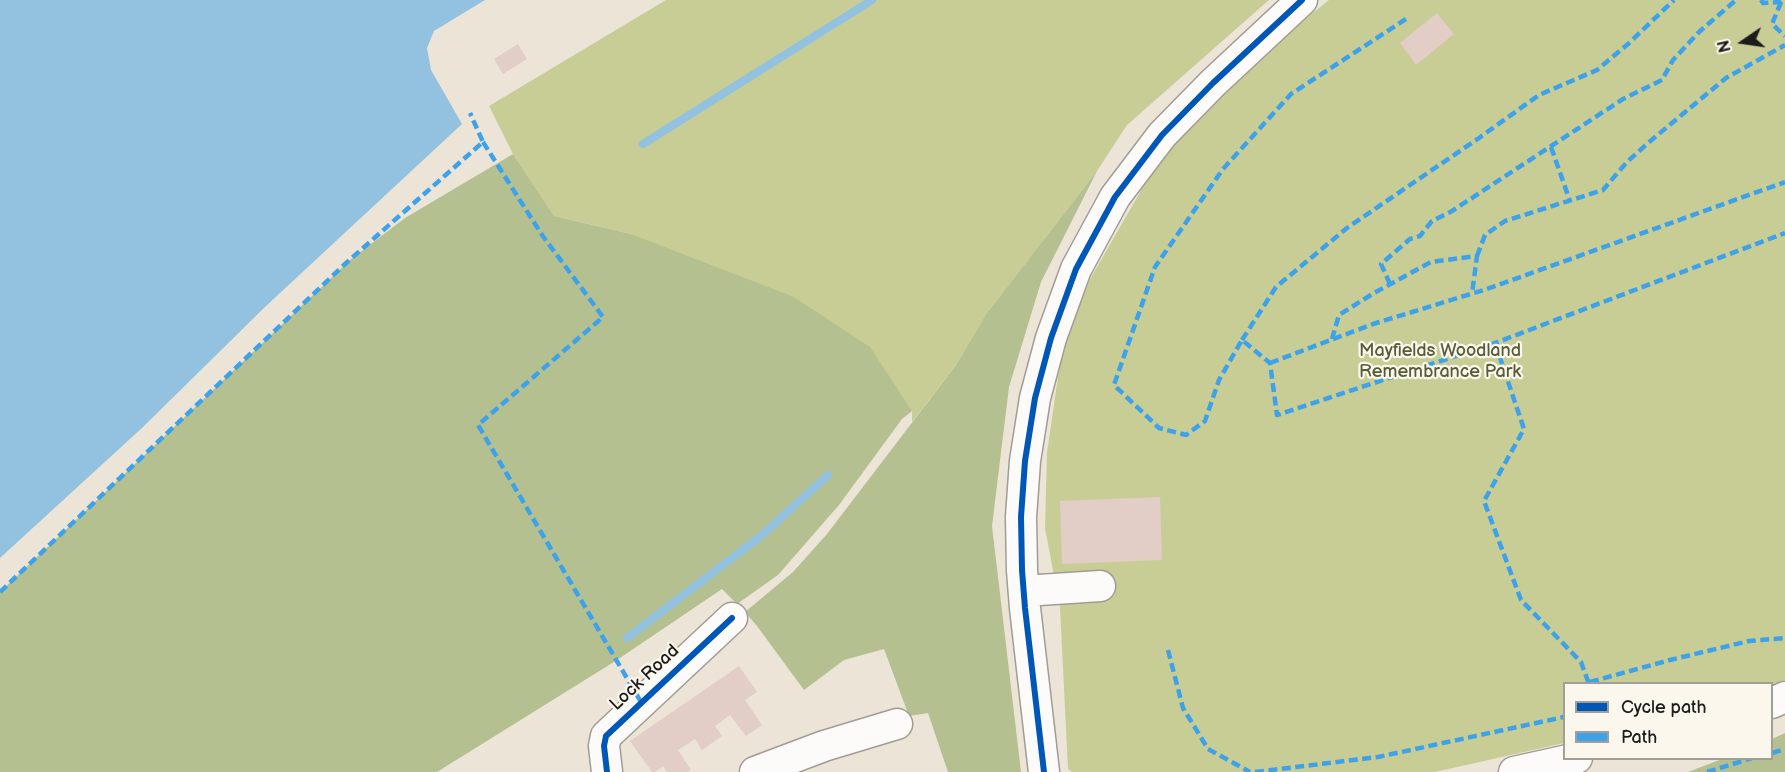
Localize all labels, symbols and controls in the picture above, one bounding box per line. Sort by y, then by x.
north arrow [1713,12,1773,72]
text: N [1714,38,1736,54]
park label: Mayfields Woodland Remembrance Park [1359,340,1521,382]
street label: Lock Road [606,640,684,716]
legend [1563,682,1773,760]
text: Cycle path [1621,697,1707,718]
text: Path [1621,727,1657,748]

